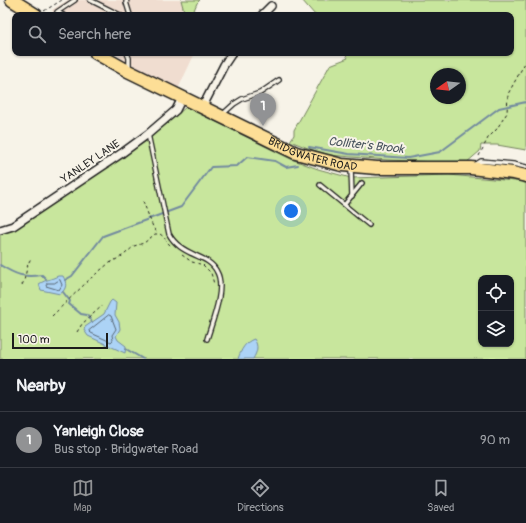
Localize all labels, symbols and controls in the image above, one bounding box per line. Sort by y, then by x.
search box [12,12,514,56]
icon: search [26,23,48,45]
text: Search here [58,25,131,44]
north arrow [430,68,466,104]
pin: 1 [250,93,276,126]
street label: BRIDGWATER ROAD [266,134,358,173]
water label: Colliter's Brook [327,134,405,157]
street label: YANLEY LANE [58,137,122,186]
your location [281,201,301,221]
map controls [478,275,514,347]
button: locate [478,275,514,311]
button: layers [478,311,514,347]
scale bar [12,331,108,350]
text: 100 m [18,333,49,346]
text: Nearby [16,375,65,396]
text: Yanleigh Close [54,422,144,441]
text: 1 [26,432,32,448]
text: 90 m [480,432,510,448]
text: Bus stop · Bridgwater Road [54,441,198,457]
tab: Map [72,477,94,514]
tab: Directions [237,477,284,514]
tab: Saved [427,477,454,514]

